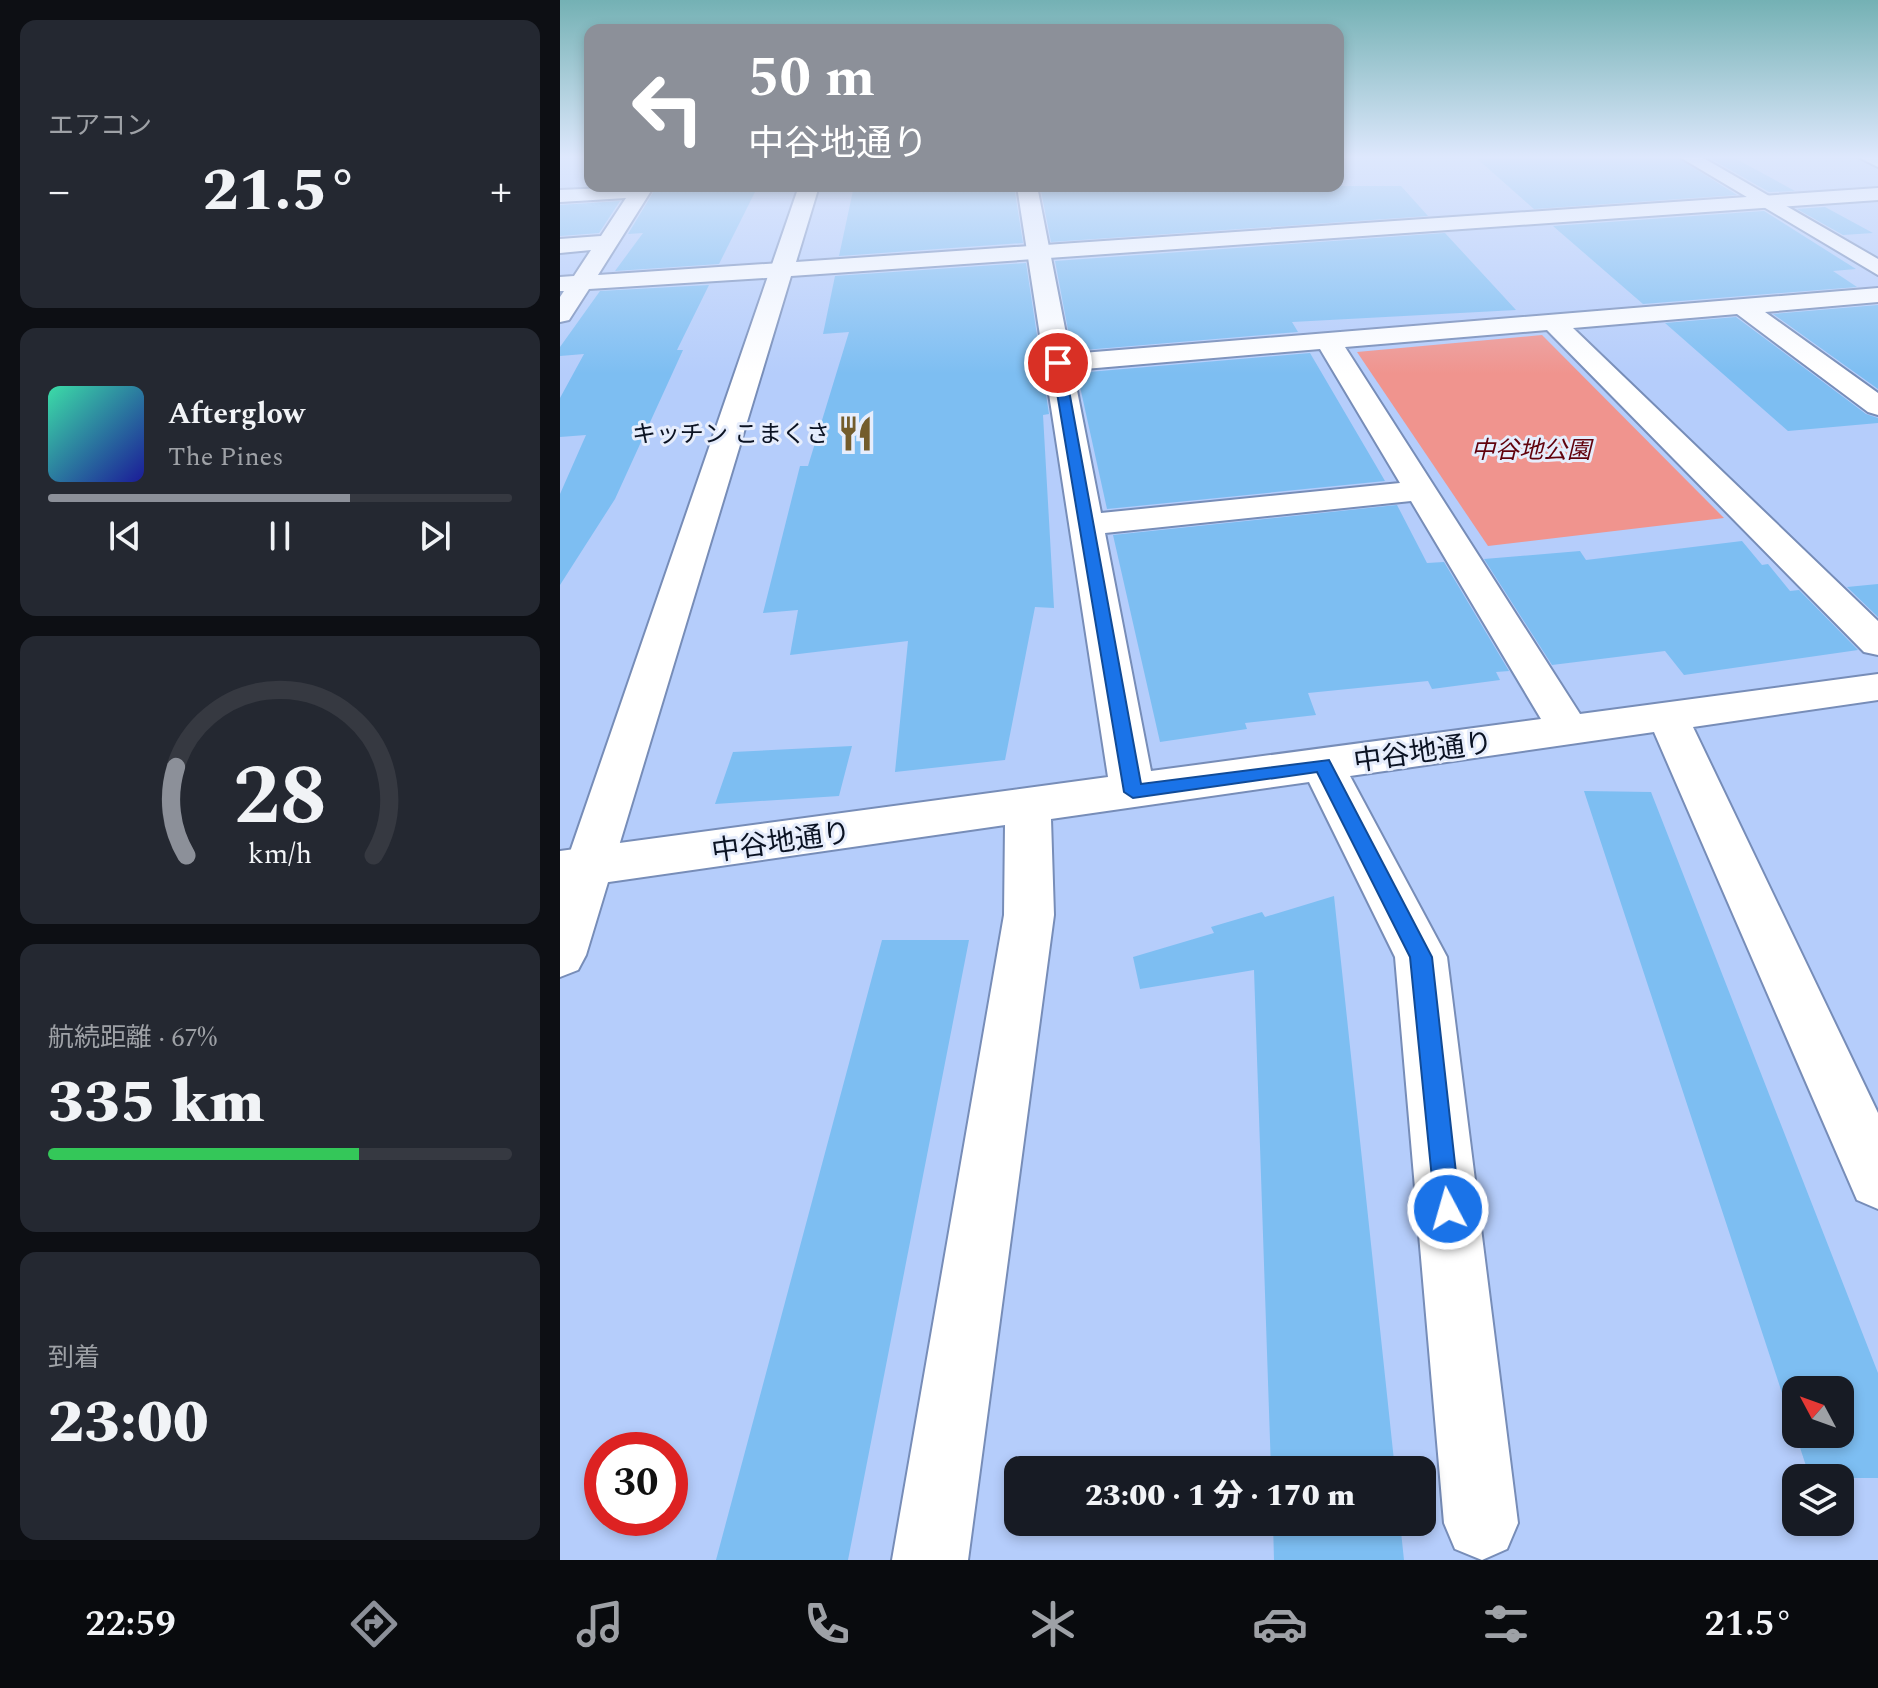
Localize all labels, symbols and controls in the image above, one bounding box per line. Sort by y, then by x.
text: 50 m [748,36,875,121]
icon: left [616,56,720,160]
text: エアコン [48,106,152,146]
text: 中谷地通り [748,117,928,172]
text: 21.5° [203,145,357,237]
text: − [48,158,70,225]
text: + [490,158,512,225]
pin [1024,329,1092,397]
icon: arrive [1036,341,1080,385]
text: Afterglow [168,391,305,437]
restaurant icon: キッチン こまくさ [837,415,875,453]
place label: キッチン こまくさ [632,417,830,453]
park label: 中谷地公園 [1471,433,1594,469]
text: The Pines [168,437,283,477]
icon: previous [103,514,147,558]
icon: pause [258,514,302,558]
icon: next [413,514,457,558]
street label: 中谷地通り [1351,721,1496,784]
text: 28 [233,734,327,861]
street label: 中谷地通り [709,811,854,874]
text: km/h [248,833,312,876]
text: 航続距離 · 67% [48,1018,217,1058]
text: 335 km [48,1057,265,1149]
position arrow [1406,1167,1490,1251]
text: 到着 [48,1338,100,1378]
north arrow [1782,1376,1854,1448]
map controls [1782,1376,1854,1536]
text: 23:00 [48,1377,209,1469]
speed limit sign: 30 [584,1432,688,1536]
button: layers [1782,1464,1854,1536]
text: 23:00 · 1 分 · 170 m [1085,1473,1355,1519]
icon: directions [346,1596,402,1652]
icon: music [572,1596,628,1652]
icon: phone [799,1596,855,1652]
icon: climate [1025,1596,1081,1652]
icon: car [1252,1596,1308,1652]
icon: filters [1478,1596,1534,1652]
text: 22:59 [85,1597,176,1652]
text: 21.5° [1704,1597,1793,1652]

